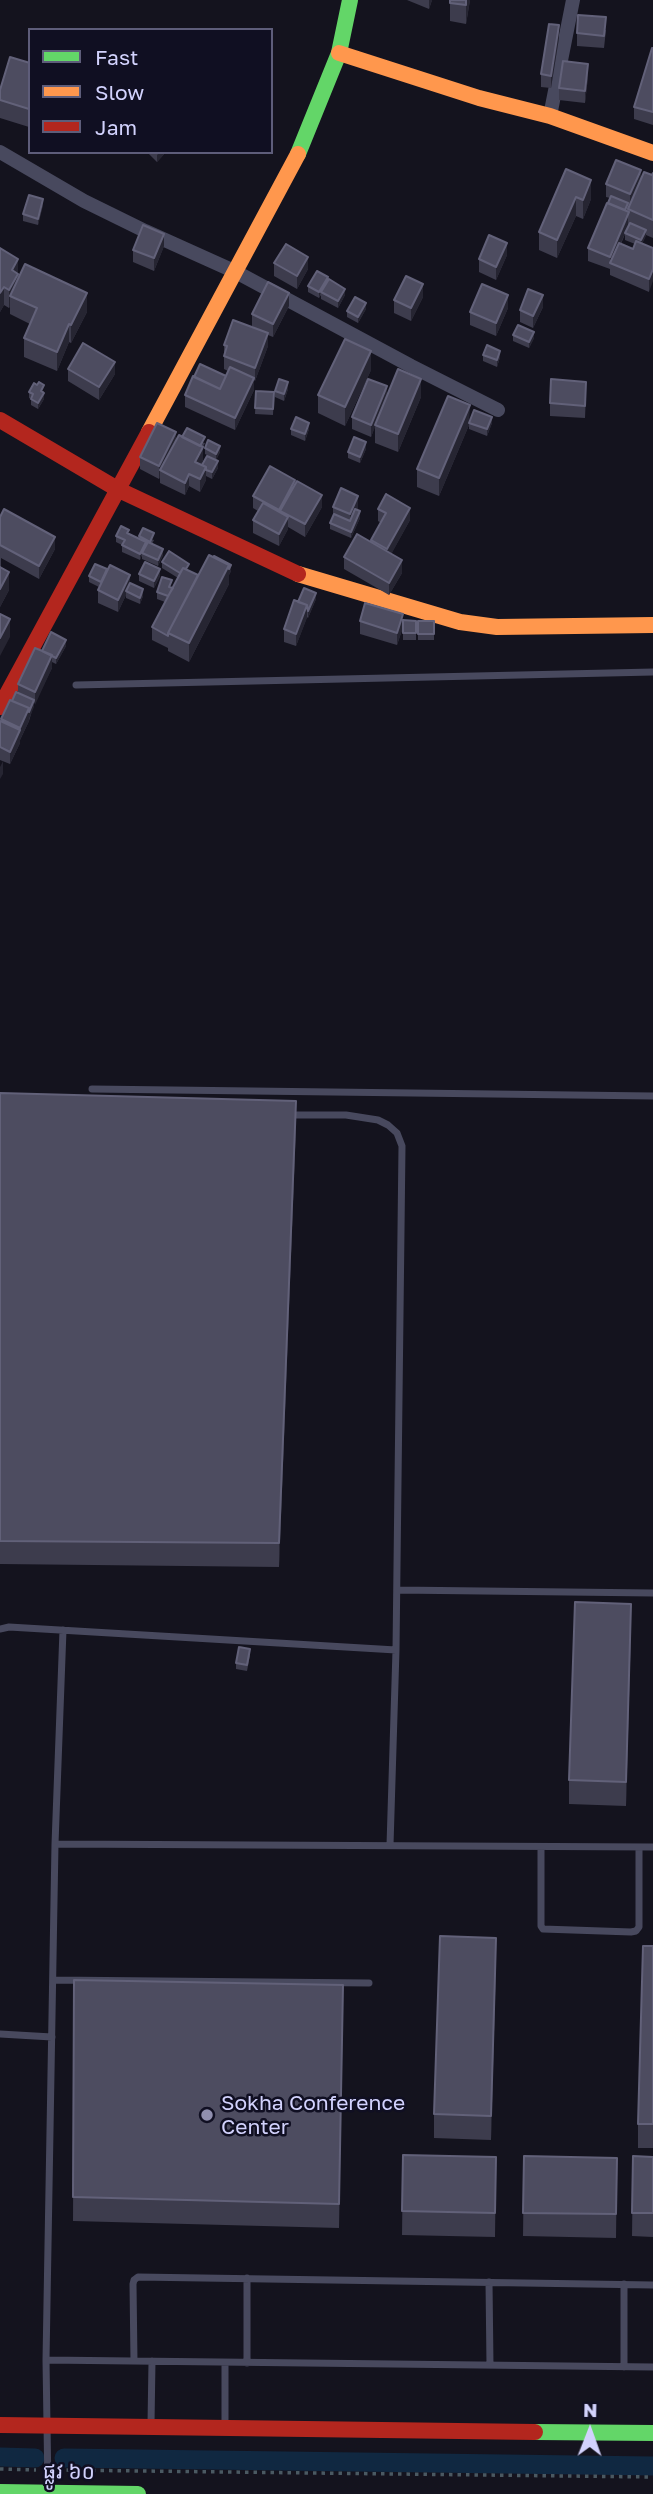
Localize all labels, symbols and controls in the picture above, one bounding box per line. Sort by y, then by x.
legend [28,28,273,154]
text: Fast [95,44,138,70]
text: Slow [95,79,144,105]
text: Jam [95,114,137,140]
place label: Sokha Conference Center [221,2090,405,2140]
marker: Sokha Conference Center [199,2107,215,2123]
north arrow [555,2396,625,2466]
text: N [583,2398,598,2421]
street label: ផ្លូវ ៦០ [43,2459,95,2485]

